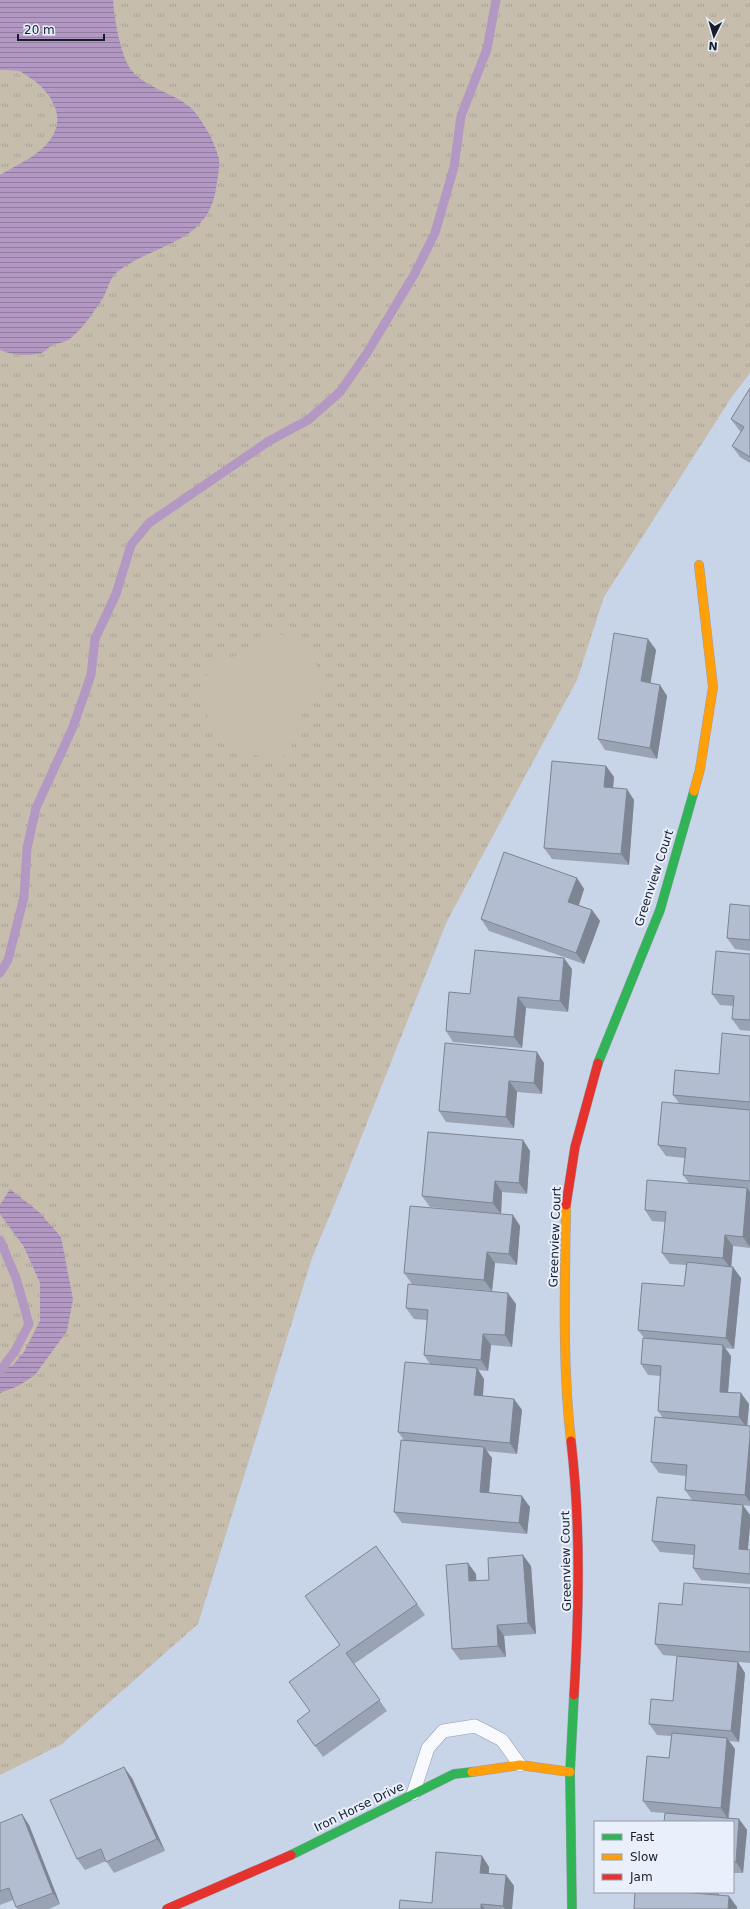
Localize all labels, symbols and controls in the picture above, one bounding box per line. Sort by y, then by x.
scale bar [18,16,104,42]
north arrow [694,16,734,56]
text: 20 m [24,23,55,37]
text: N [708,39,718,52]
street label: Greenview Court [632,828,676,928]
street label: Greenview Court [546,1186,564,1288]
street label: Greenview Court [558,1510,574,1611]
street label: Iron Horse Drive [312,1779,406,1835]
legend [594,1821,734,1893]
text: Fast [630,1830,654,1844]
text: Slow [630,1850,658,1864]
text: Jam [629,1870,653,1884]

